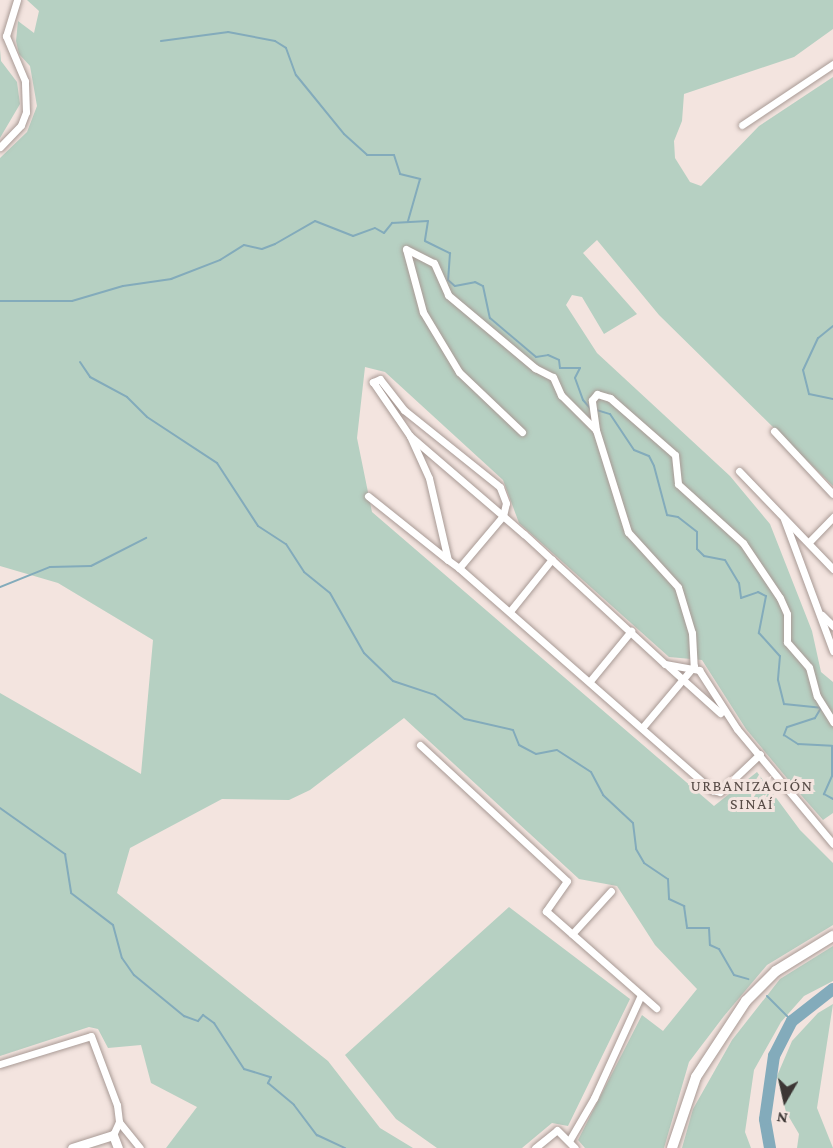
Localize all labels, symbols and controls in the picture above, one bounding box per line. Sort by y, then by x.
district label: URBANIZACIÓN SINAÍ [690,776,814,814]
north arrow [755,1070,815,1130]
text: N [775,1109,789,1128]

